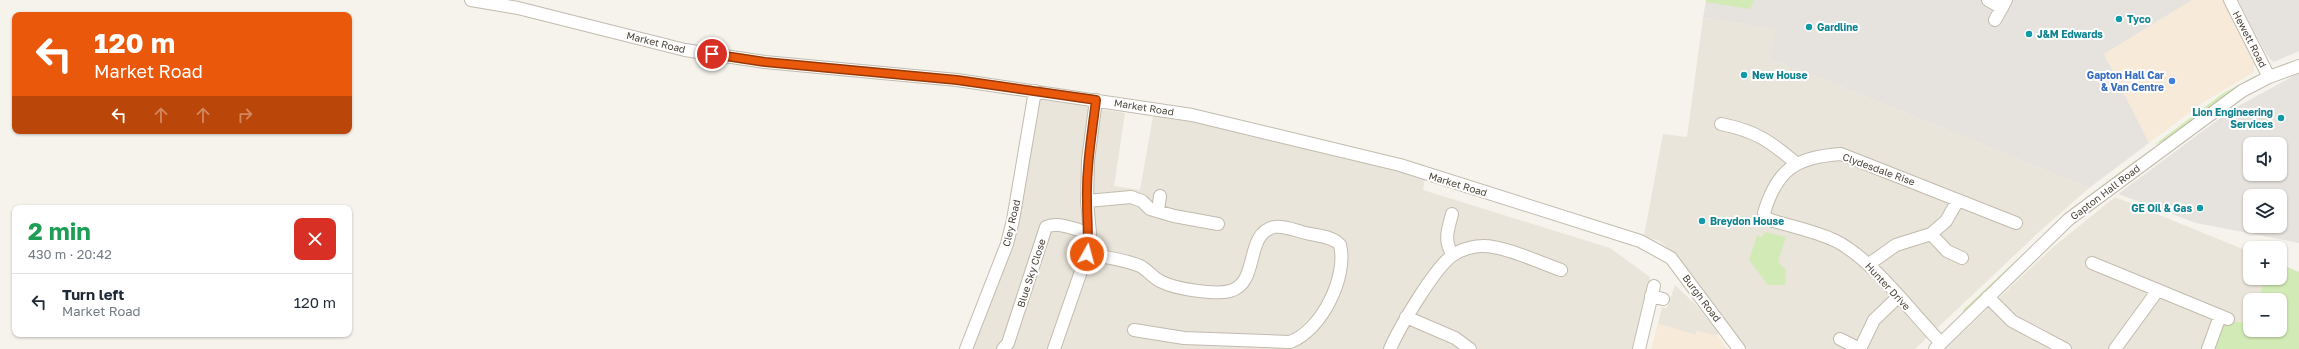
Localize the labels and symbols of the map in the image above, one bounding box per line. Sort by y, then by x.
street label: Hewett Road [2231,9,2269,69]
place label: Tyco [2127,13,2151,25]
marker: Tyco [2114,14,2124,24]
place label: Gardline [1817,21,1858,33]
marker: Gardline [1804,22,1814,32]
place label: J&M Edwards [2037,28,2103,40]
street label: Market Road [625,29,687,55]
marker: J&M Edwards [2024,29,2034,39]
pin [695,37,729,71]
place label: New House [1752,69,1807,81]
place label: Gapton Hall Car & Van Centre [2087,69,2164,93]
marker: New House [1739,70,1749,80]
marker: Gapton Hall Car & Van Centre [2167,76,2177,86]
street label: Market Road [1113,96,1175,118]
place label: Lion Engineering Services [2192,106,2273,130]
marker: Lion Engineering Services [2276,113,2286,123]
street label: Clydesdale Rise [1841,150,1917,188]
street label: Gapton Hall Road [2068,162,2142,222]
street label: Market Road [1427,169,1489,199]
street label: Cley Road [1000,198,1022,248]
place label: GE Oil & Gas [2131,202,2192,214]
marker: GE Oil & Gas [2195,203,2205,213]
place label: Breydon House [1710,215,1784,227]
marker: Breydon House [1697,216,1707,226]
position arrow [1066,233,1108,275]
street label: Blue Sky Close [1014,237,1048,309]
street label: Hunter Drive [1863,260,1913,312]
street label: Burgh Road [1680,272,1724,324]

